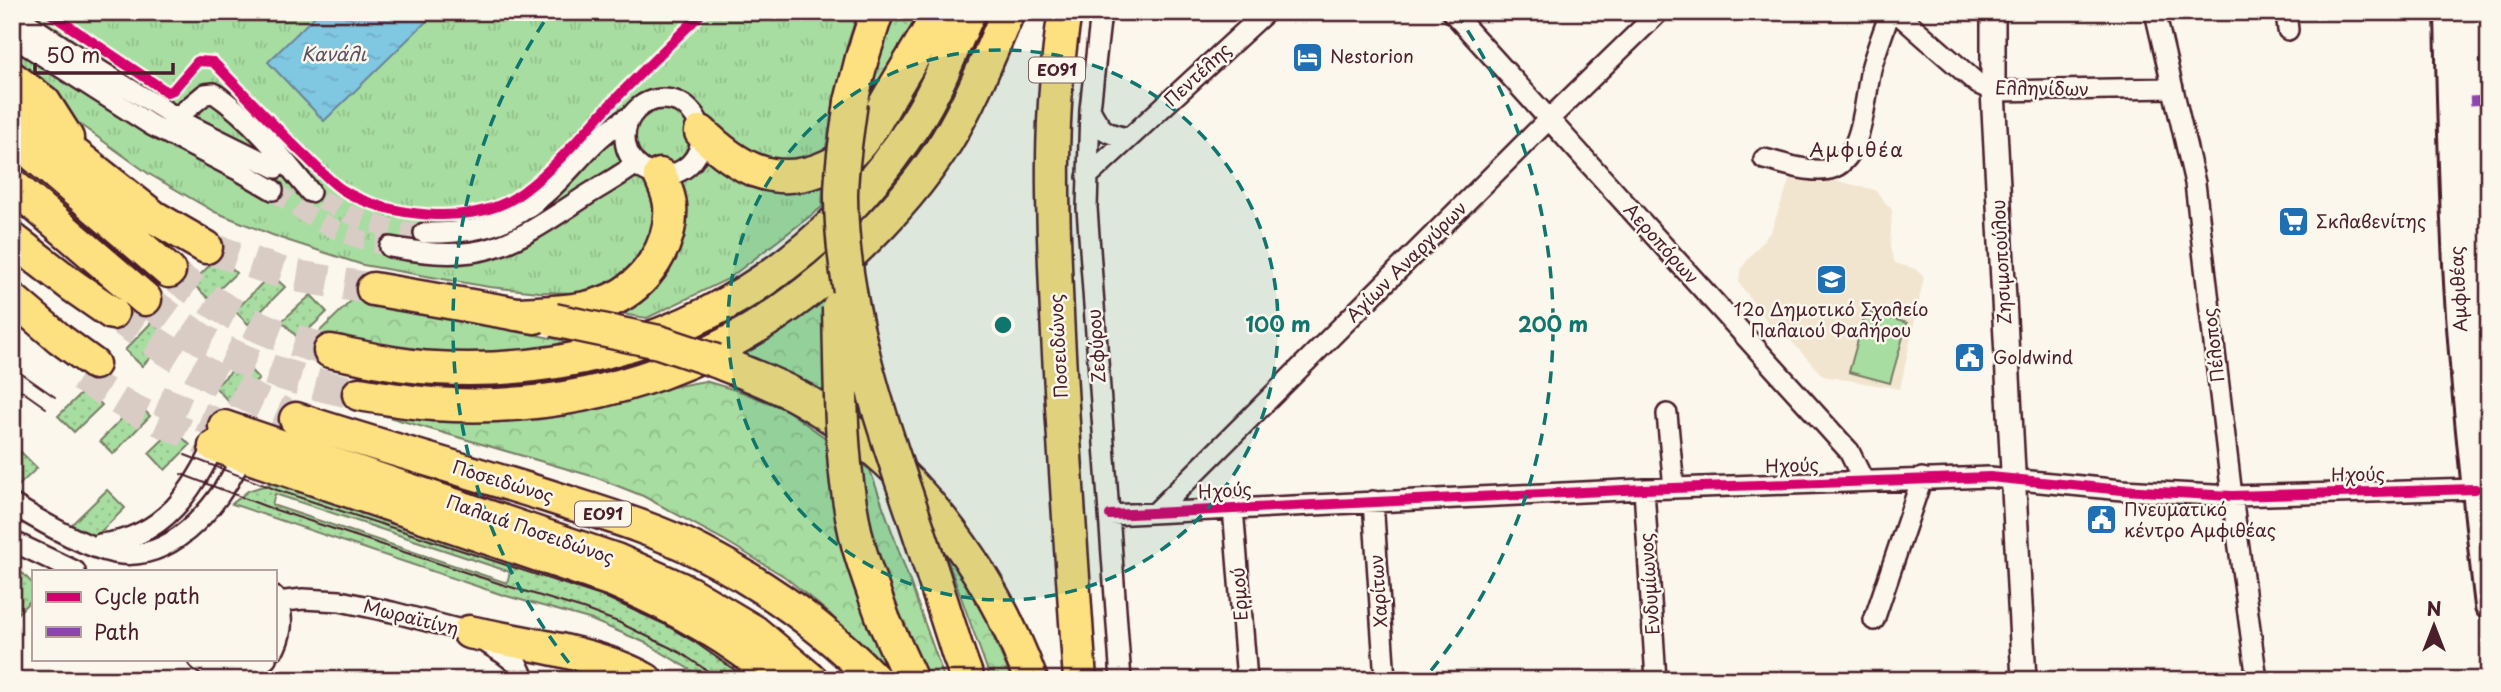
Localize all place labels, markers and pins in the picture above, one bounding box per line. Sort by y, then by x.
hotel icon: Nestorion [1290,40,1324,74]
place label: Nestorion [1330,42,1414,69]
supermarket icon: Σκλαβενίτης [2276,205,2310,239]
place label: Σκλαβενίτης [2316,207,2426,234]
school or university icon: 12ο Δημοτικό Σχολείο Παλαιού Φαλήρου [1814,263,1848,297]
place label: 12ο Δημοτικό Σχολείο Παλαιού Φαλήρου [1734,295,1928,343]
centre of rings [991,313,1015,337]
public building icon: Goldwind [1953,341,1987,375]
place label: Goldwind [1993,343,2073,370]
place label: Πνευματικό κέντρο Αμφιθέας [2124,495,2276,543]
public building icon: Πνευματικό κέντρο Αμφιθέας [2084,503,2118,537]

